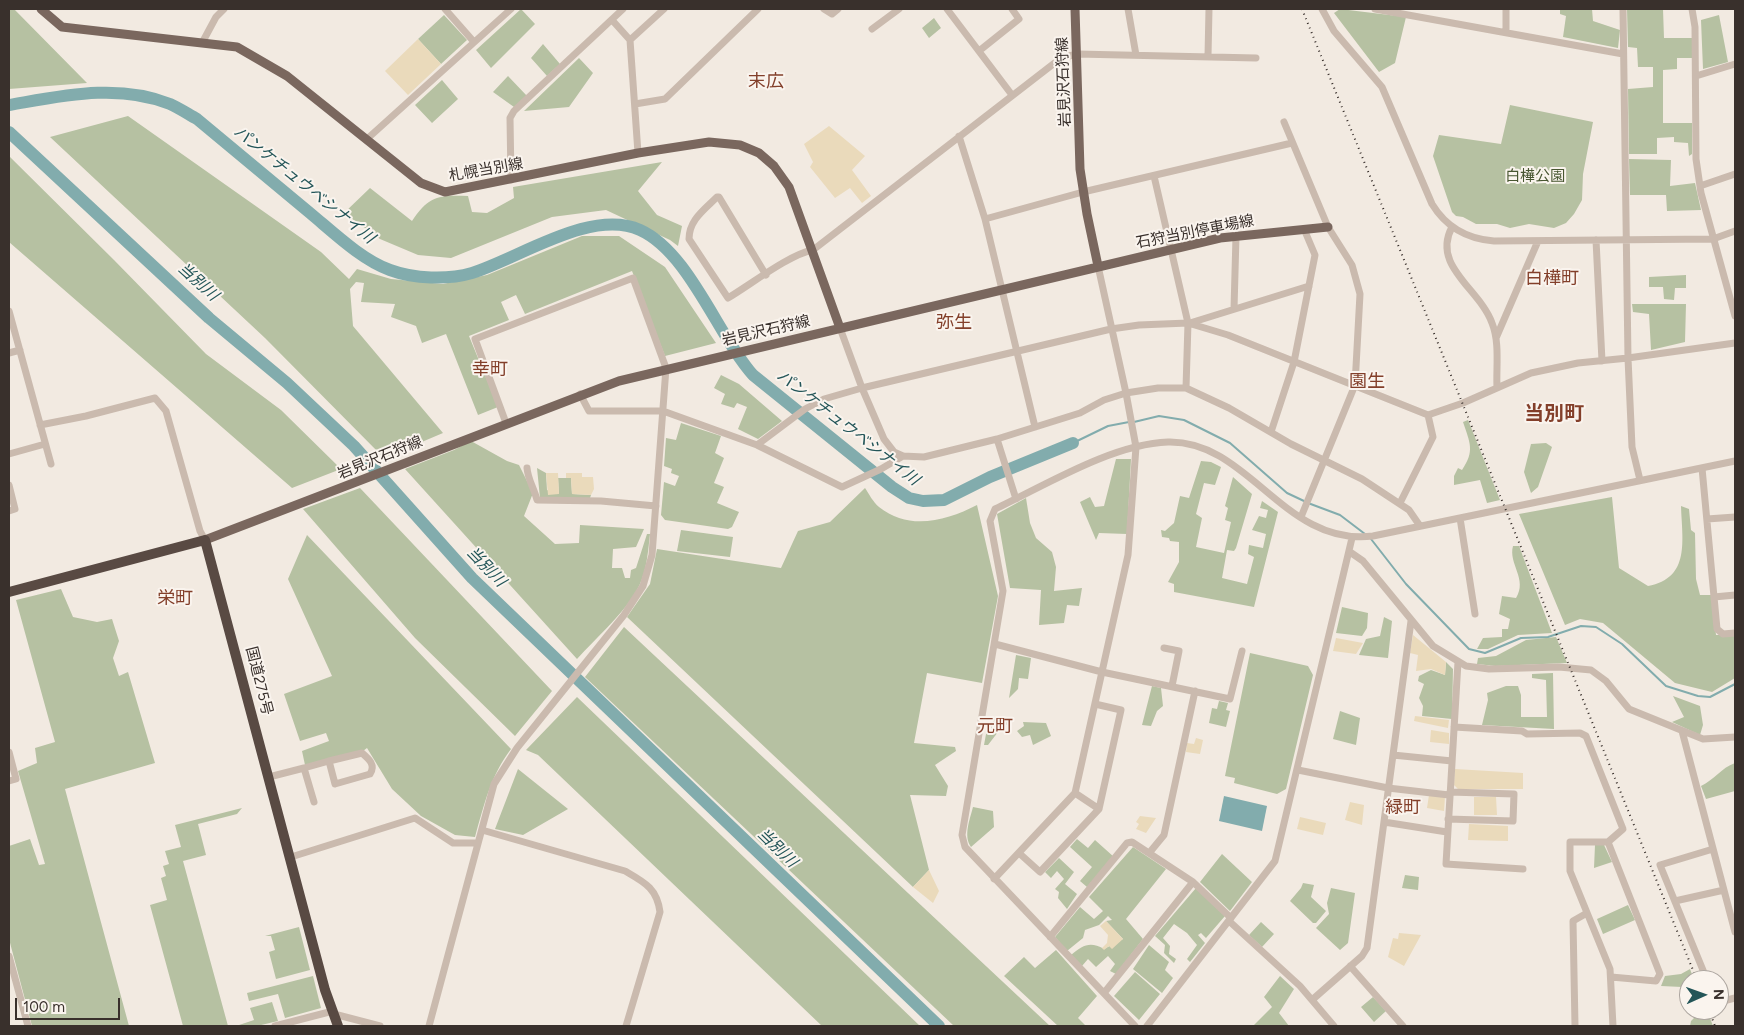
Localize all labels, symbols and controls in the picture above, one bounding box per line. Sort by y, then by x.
street label: 岩見沢石狩線 [1053,37,1075,127]
district label: 末広 [748,71,784,93]
water label: パンケチュウベシナイ川 [230,122,378,248]
street label: 札幌当別線 [448,155,524,185]
park label: 白樺公園 [1505,168,1565,186]
street label: 石狩当別停車場線 [1134,212,1256,252]
water label: 当別川 [174,259,222,305]
district label: 白樺町 [1525,268,1579,290]
street label: 岩見沢石狩線 [720,312,812,350]
district label: 弥生 [936,312,972,334]
district label: 幸町 [472,359,508,381]
water label: パンケチュウベシナイ川 [773,366,923,490]
district label: 園生 [1349,371,1385,393]
district label: 当別町 [1524,402,1584,426]
street label: 岩見沢石狩線 [335,433,425,483]
water label: 当別川 [462,543,510,591]
district label: 栄町 [157,588,193,610]
street label: 国道275号 [242,645,276,717]
district label: 元町 [977,716,1013,738]
district label: 緑町 [1385,797,1421,819]
water label: 当別川 [753,824,801,872]
north arrow [1679,970,1729,1020]
scale bar [18,988,122,1020]
text: N [1710,989,1727,1000]
text: 100 m [23,998,65,1016]

